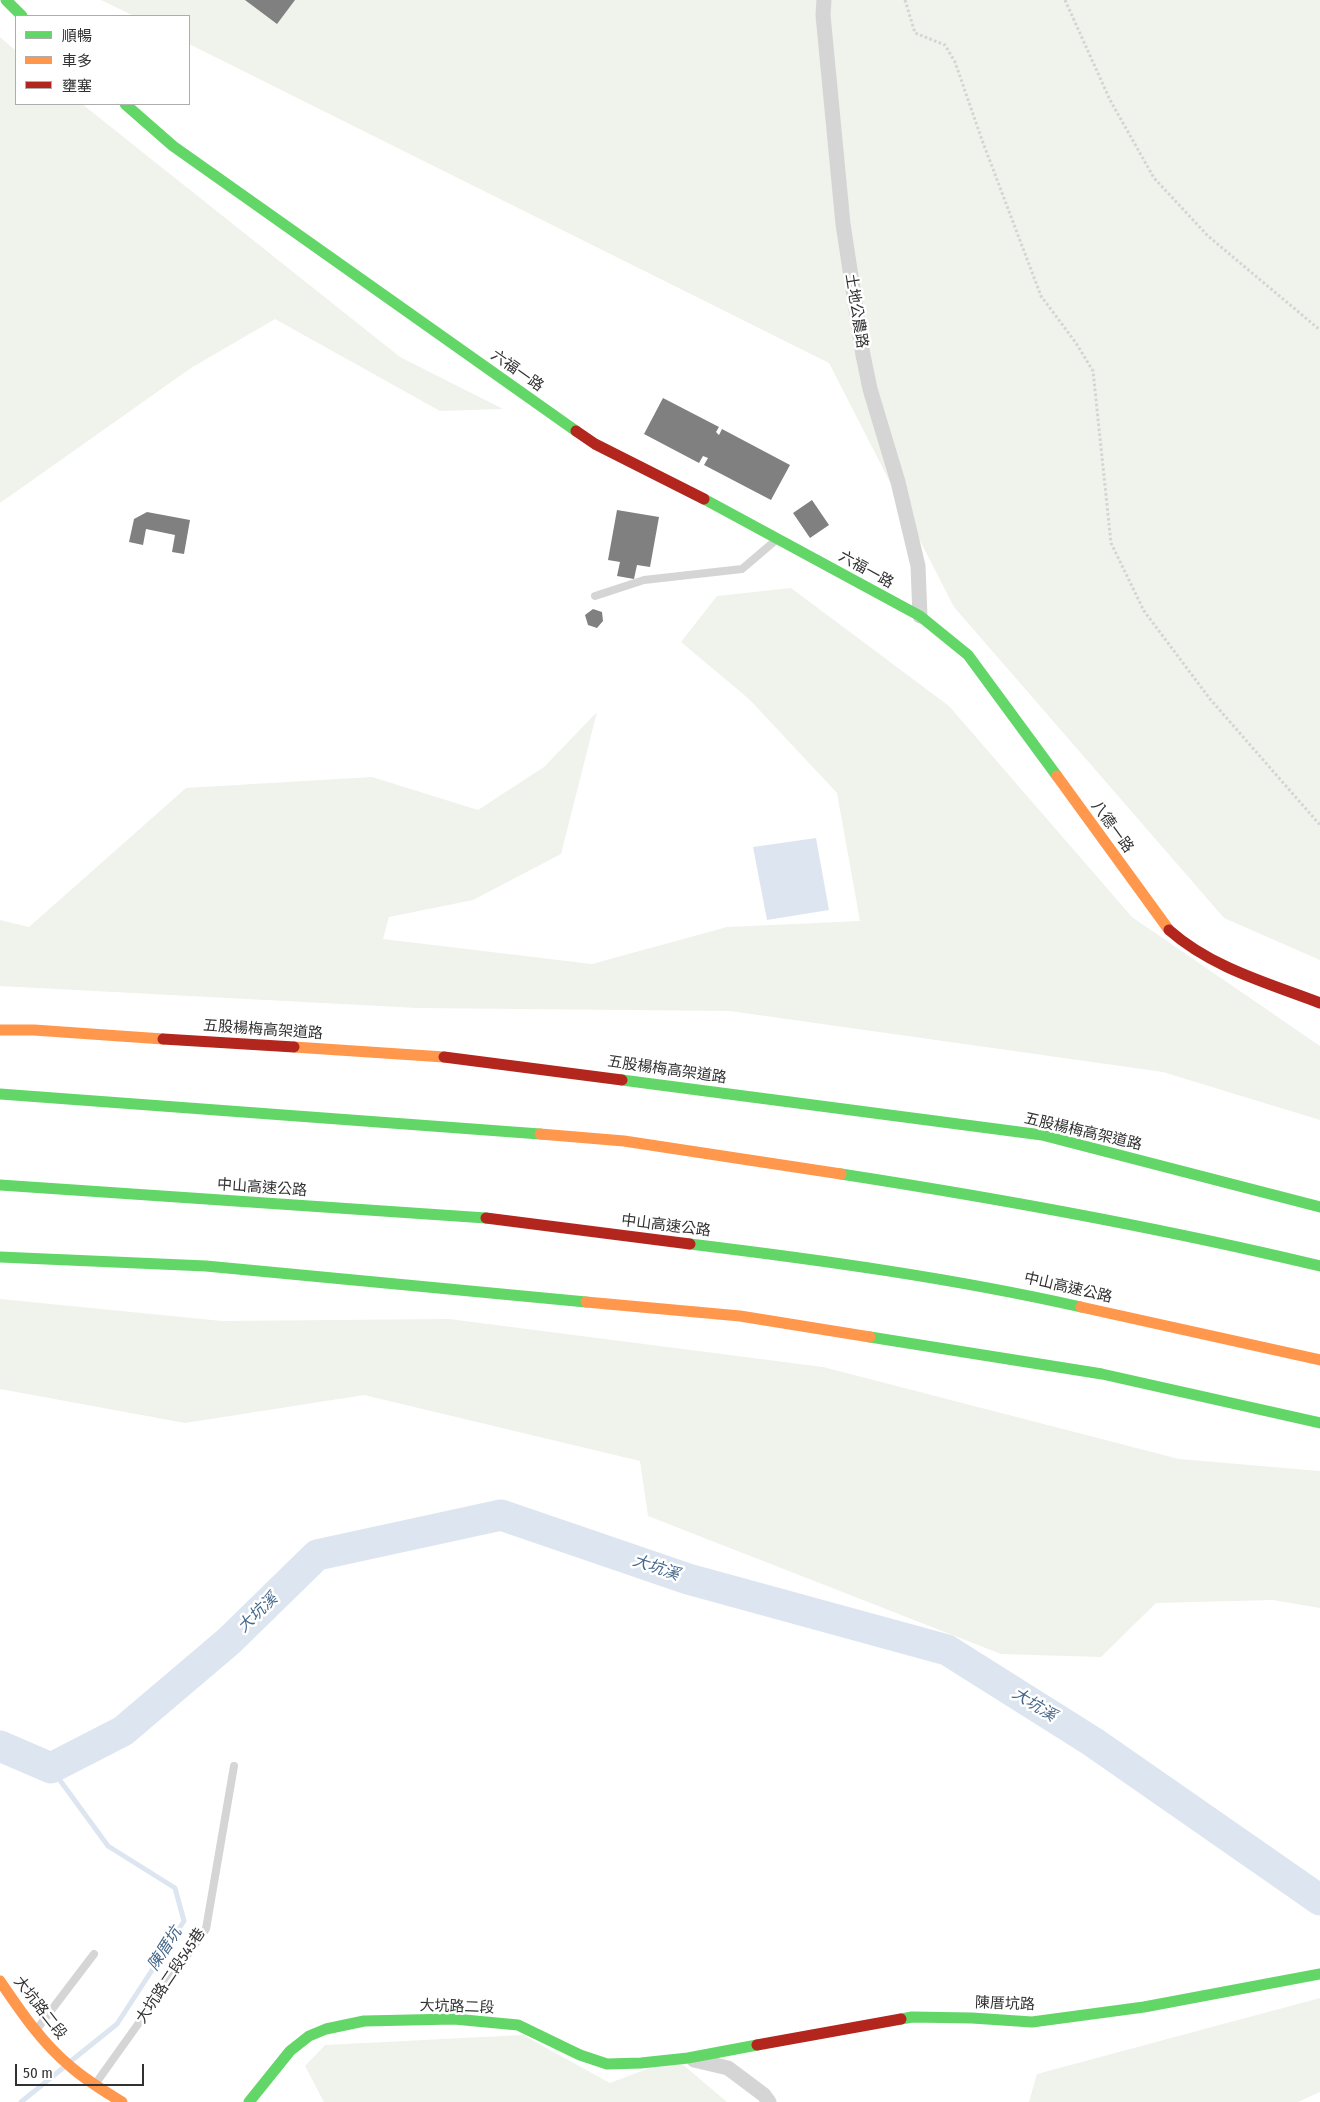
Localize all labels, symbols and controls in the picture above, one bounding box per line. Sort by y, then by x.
legend [15,15,190,105]
text: 順暢 [62,27,92,45]
text: 車多 [62,52,92,70]
text: 壅塞 [62,77,92,95]
street label: 土地公農路 [841,273,871,349]
street label: 六福一路 [487,346,547,396]
street label: 六福一路 [835,548,897,592]
street label: 八德一路 [1087,797,1137,857]
street label: 五股楊梅高架道路 [203,1017,323,1043]
street label: 五股楊梅高架道路 [606,1053,728,1087]
street label: 五股楊梅高架道路 [1023,1110,1143,1154]
street label: 中山高速公路 [216,1176,308,1200]
street label: 中山高速公路 [620,1212,712,1240]
street label: 中山高速公路 [1022,1269,1114,1307]
water label: 大坑溪 [630,1551,682,1585]
water label: 大坑溪 [234,1589,282,1637]
water label: 大坑溪 [1009,1684,1059,1726]
water label: 陳厝坑 [144,1924,186,1974]
street label: 大坑路二段545巷 [133,1925,209,2027]
street label: 大坑路二段 [10,1973,70,2043]
street label: 陳厝坑路 [975,1994,1035,2014]
street label: 大坑路二段 [419,1997,495,2017]
scale bar [18,2054,146,2086]
text: 50 m [23,2064,53,2082]

